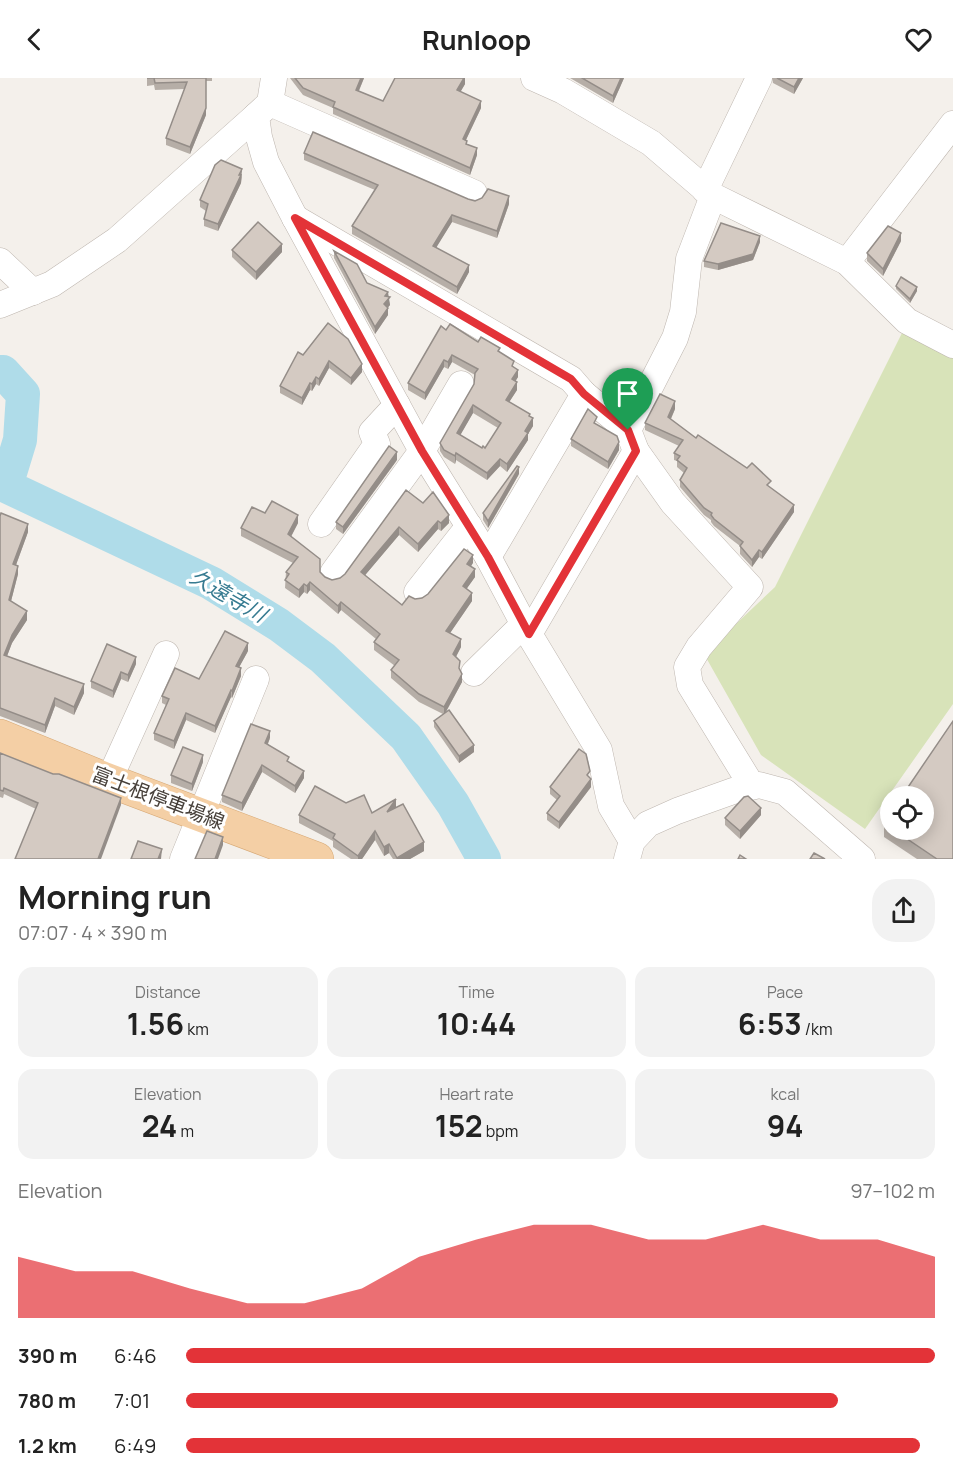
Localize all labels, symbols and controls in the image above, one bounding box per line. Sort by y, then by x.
text: Runloop [422,21,531,58]
icon: back [18,23,51,56]
icon: heart [902,23,935,56]
pin [602,368,653,430]
icon: arrive [611,377,644,410]
water label: 久遠寺川 [185,562,274,629]
street label: 富士根停車場線 [88,760,228,835]
map controls [880,786,934,840]
button: locate [880,786,934,840]
text: Morning run [18,874,212,919]
button: share [872,879,935,942]
text: 07:07 · 4 × 390 m [18,919,167,946]
text: Distance [135,981,201,1003]
text: Time [458,981,495,1003]
text: Pace [767,981,803,1003]
text: 1.56 [127,1003,184,1044]
text: 10:44 [437,1003,516,1044]
text: 6:53 [738,1003,802,1044]
text: km [184,1018,209,1040]
text: /km [802,1018,833,1040]
text: Elevation [134,1083,202,1105]
text: Heart rate [439,1083,514,1105]
text: kcal [771,1083,800,1105]
text: 24 [142,1105,177,1146]
text: 152 [435,1105,483,1146]
text: 94 [767,1105,804,1146]
text: m [177,1120,194,1142]
text: bpm [483,1120,518,1142]
text: Elevation [18,1177,102,1204]
text: 97–102 m [850,1177,935,1204]
text: 390 m [18,1342,77,1369]
text: 6:46 [114,1342,157,1369]
text: 780 m [18,1387,76,1414]
text: 7:01 [114,1387,150,1414]
text: 1.2 km [18,1432,77,1459]
text: 6:49 [114,1432,156,1459]

